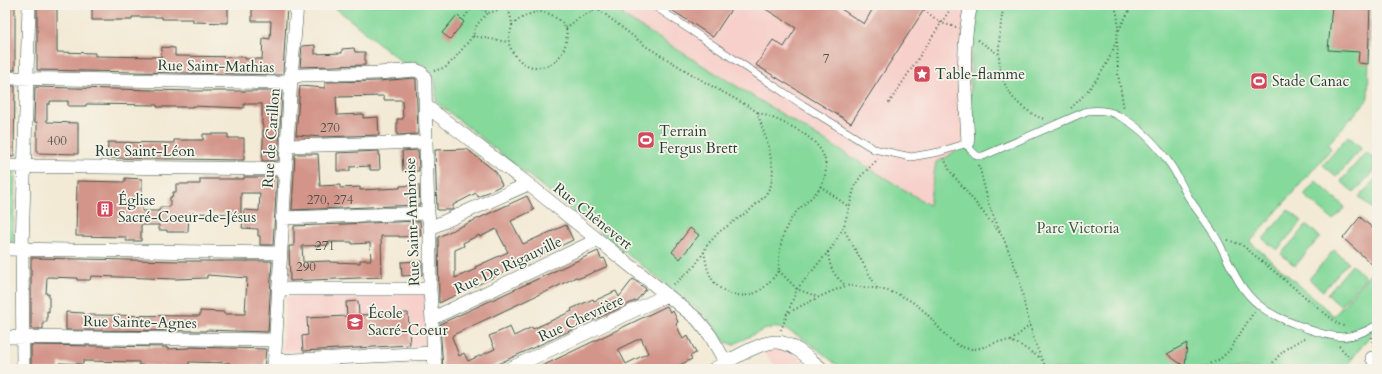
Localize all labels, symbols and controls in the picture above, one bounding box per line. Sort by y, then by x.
house number: 7 [823,50,830,68]
street label: Rue Saint-Mathias [157,55,275,77]
place icon: Table-flamme [912,64,932,84]
place label: Table-flamme [935,64,1025,84]
sports icon: Stade Canac [1249,71,1269,91]
place label: Stade Canac [1272,71,1350,91]
street label: Rue de Carillon [258,87,285,189]
house number: 270 [320,119,340,137]
place label: Terrain Fergus Brett [659,121,738,158]
sports icon: Terrain Fergus Brett [636,130,656,150]
house number: 400 [47,132,67,150]
street label: Rue Saint-Léon [95,141,196,161]
street label: Rue Saint-Ambroise [400,157,424,287]
street label: Rue Chênevert [549,178,637,254]
place label: Église Sacré-Coeur-de-Jésus [118,190,256,227]
house number: 270, 274 [307,191,354,209]
building icon: Église Sacré-Coeur-de-Jésus [95,199,115,219]
park label: Parc Victoria [1037,218,1120,238]
street label: Rue De Rigauville [451,231,565,299]
house number: 271 [315,237,335,255]
house number: 290 [296,258,316,276]
street label: Rue Chevrière [535,289,627,347]
place label: École Sacré-Coeur [368,303,448,340]
street label: Rue Sainte-Agnes [83,311,197,333]
school or university icon: École Sacré-Coeur [345,312,365,332]

